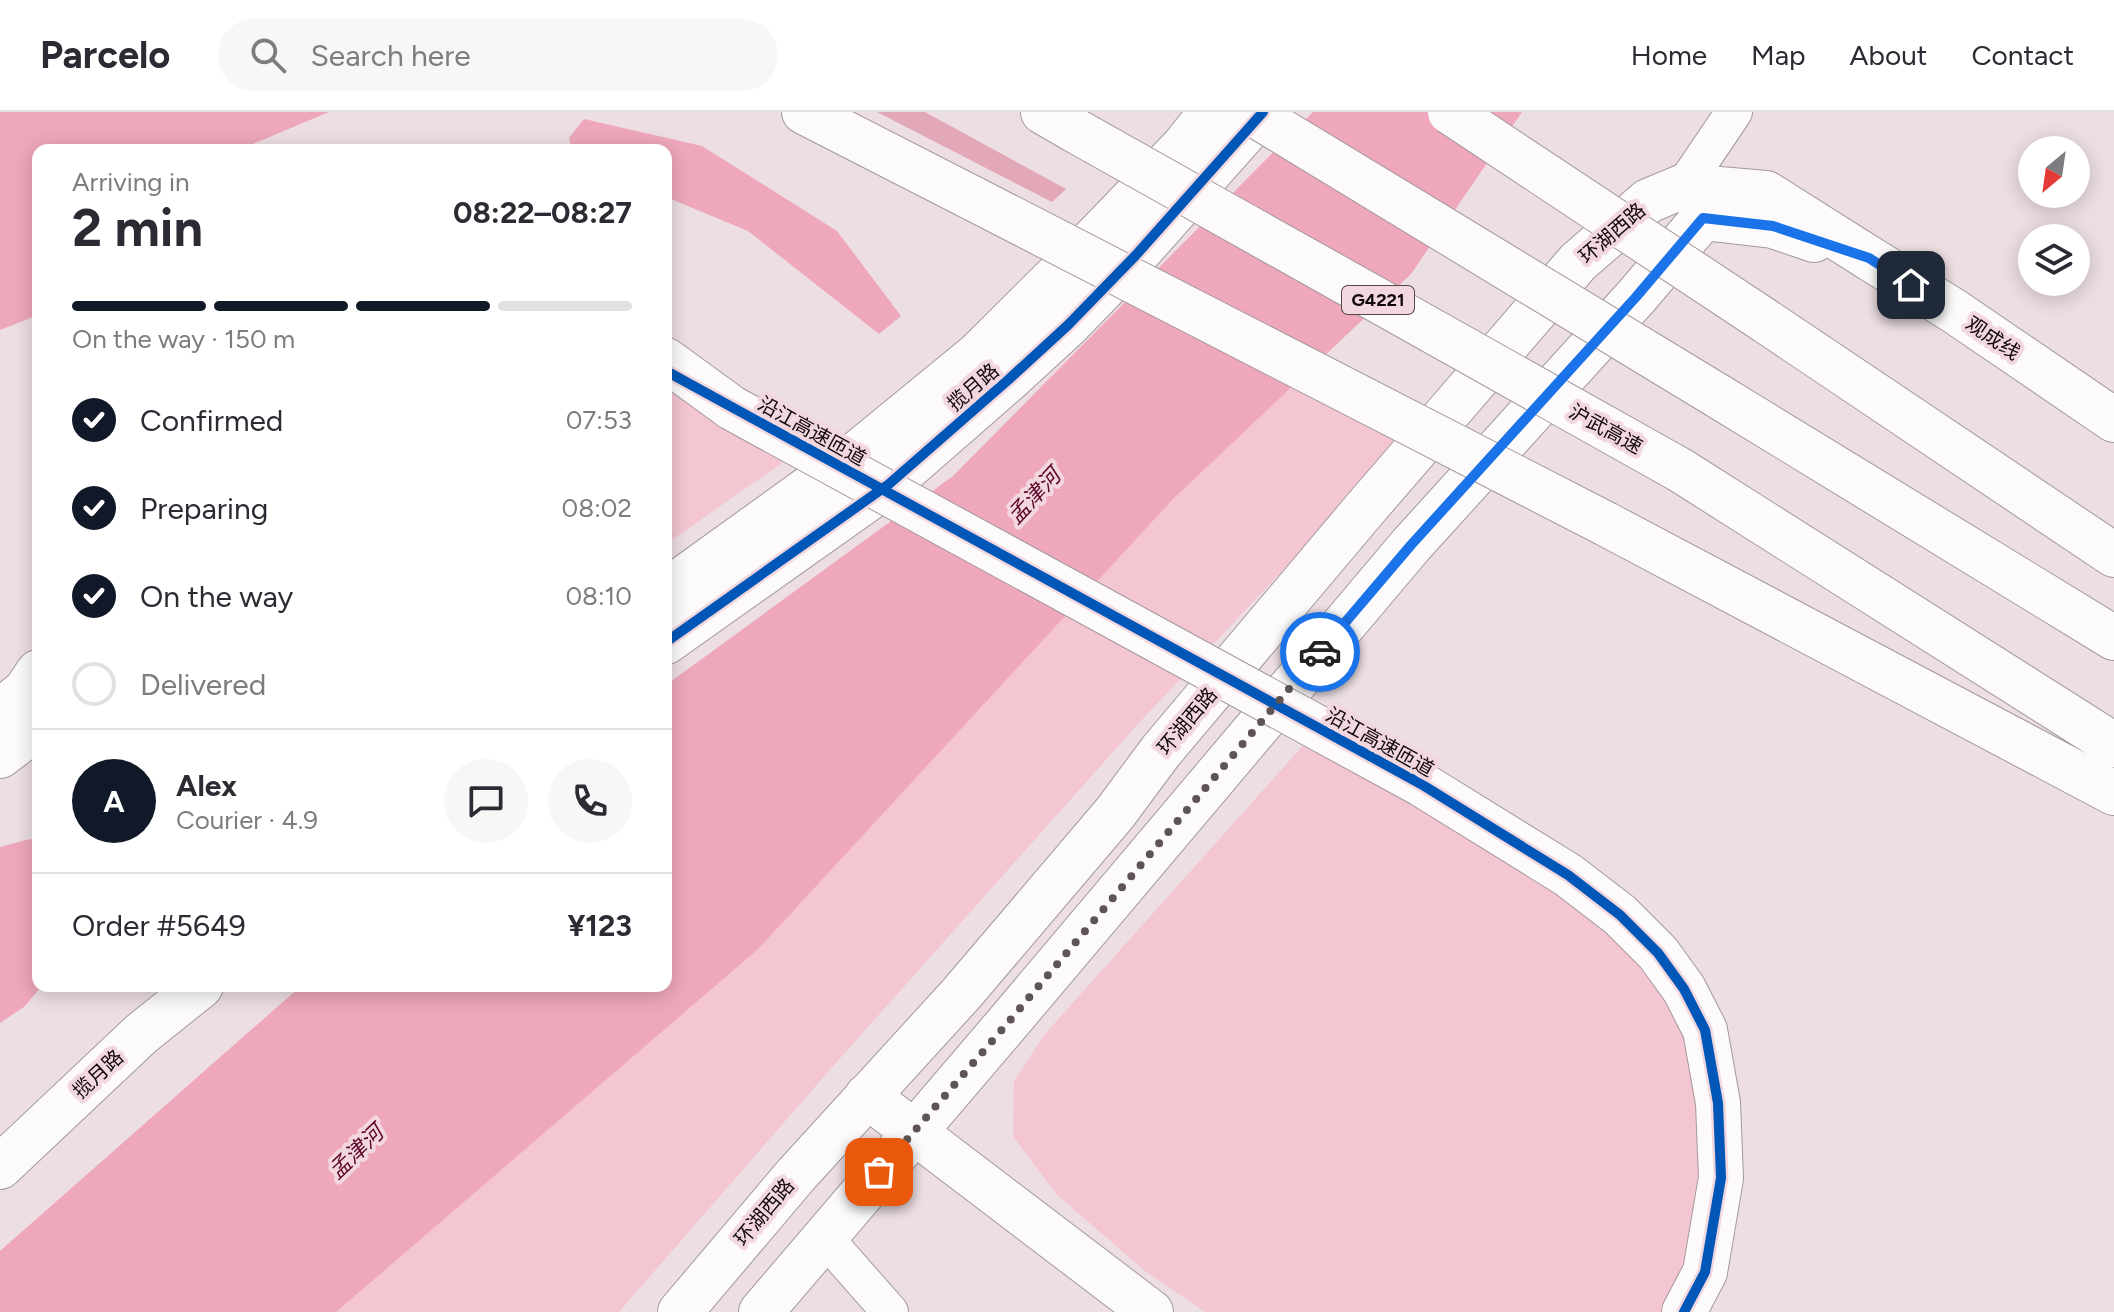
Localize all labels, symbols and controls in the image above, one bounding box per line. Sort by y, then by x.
search box [218,19,778,91]
text: Parcelo [40,32,170,78]
icon: search [246,33,290,77]
text: Search here [310,37,471,74]
text: Home [1631,38,1707,72]
text: Map [1751,38,1806,72]
text: About [1850,38,1927,72]
text: Contact [1971,38,2074,72]
north arrow [2018,136,2090,208]
map controls [2018,136,2090,296]
text: Arriving in [72,166,190,198]
text: 08:22–08:27 [453,194,632,231]
text: 2 min [72,197,203,259]
street label: 环湖西路 [1574,198,1650,268]
button: layers [2018,224,2090,296]
pin [1877,251,1945,319]
icon: home [1889,263,1933,307]
road number: G4221 [1342,286,1414,314]
street label: 观成线 [1961,311,2025,365]
text: On the way · 150 m [72,323,295,355]
street label: 揽月路 [942,358,1004,416]
street label: 沿江高速匝道 [754,391,870,471]
icon: check [72,398,116,442]
street label: 沪武高速 [1565,399,1647,459]
text: Confirmed [140,402,283,439]
text: 07:53 [566,404,632,436]
water label: 孟津河 [1002,460,1069,529]
icon: check [72,486,116,530]
text: Preparing [140,490,268,527]
text: 08:02 [562,492,632,524]
icon: check [72,574,116,618]
text: On the way [140,578,293,615]
text: 08:10 [565,580,632,612]
courier [1280,612,1360,692]
icon: car [1298,630,1342,674]
text: Delivered [140,666,266,703]
street label: 环湖西路 [1152,683,1222,759]
street label: 沿江高速匝道 [1322,702,1438,782]
button: chat [444,759,528,843]
button: phone [548,759,632,843]
text: Alex [176,767,237,804]
text: A [103,783,125,820]
text: Courier · 4.9 [176,804,318,836]
text: Order #5649 [72,907,246,944]
text: ¥123 [567,907,632,944]
street label: 揽月路 [68,1045,128,1103]
water label: 孟津河 [323,1117,392,1185]
pin [845,1138,913,1206]
icon: bag [857,1150,901,1194]
street label: 环湖西路 [729,1174,799,1250]

